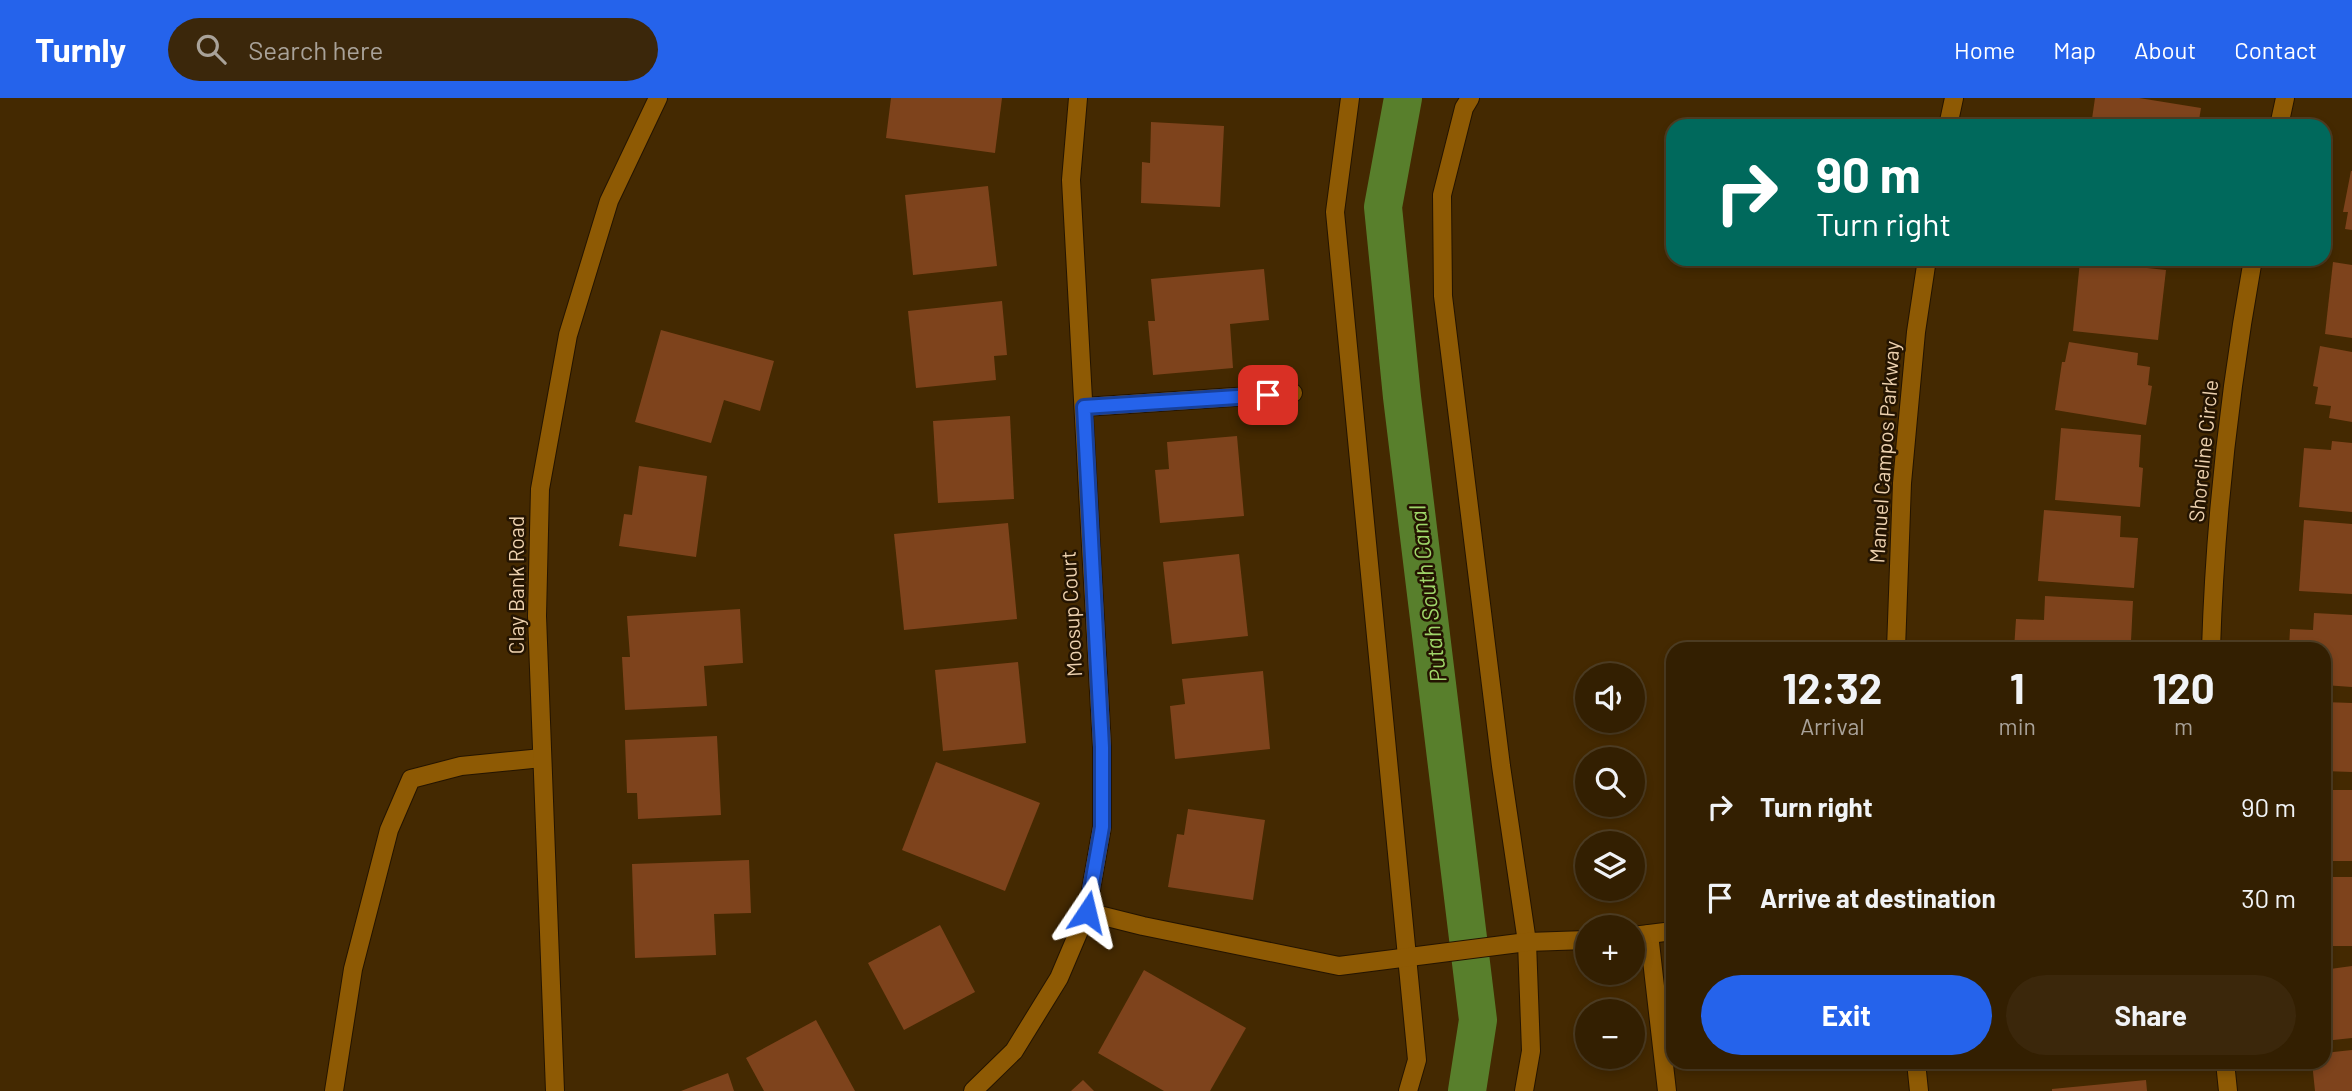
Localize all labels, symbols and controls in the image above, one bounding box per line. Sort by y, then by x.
search box [168,18,658,81]
text: Turnly [35,29,126,69]
icon: search [192,30,230,68]
text: Search here [248,34,383,65]
text: Home [1954,35,2015,64]
text: Map [2053,35,2096,64]
text: About [2134,35,2196,64]
text: Contact [2234,35,2317,64]
text: 90 m [1816,144,1921,203]
icon: right [1701,147,1792,238]
text: Turn right [1816,204,1951,242]
street label: Manuel Campos Parkway [1863,340,1904,564]
pin [1238,365,1298,425]
icon: arrive [1249,376,1287,414]
street label: Shoreline Circle [2183,378,2222,523]
water label: Putah South Canal [1402,504,1452,684]
street label: Clay Bank Road [503,516,528,654]
street label: Moosup Court [1055,550,1086,678]
text: 12:32 [1782,662,1882,712]
text: 1 [2010,662,2025,712]
text: 120 [2152,662,2215,712]
map controls [1575,663,1645,1069]
button: sound [1575,663,1645,733]
text: Arrival [1800,712,1864,740]
text: min [1999,712,2036,740]
text: m [2174,712,2193,740]
button: search [1575,747,1645,817]
icon: right [1701,788,1739,826]
text: Turn right [1760,791,1873,822]
text: 90 m [2241,791,2296,822]
button: layers [1575,831,1645,901]
position arrow [1050,875,1124,949]
icon: arrive [1701,879,1739,917]
text: Arrive at destination [1760,882,1996,913]
text: 30 m [2241,882,2296,913]
button: + [1575,915,1645,985]
button: Exit [1701,975,1992,1055]
button: Share [2006,975,2296,1055]
button: − [1575,999,1645,1069]

